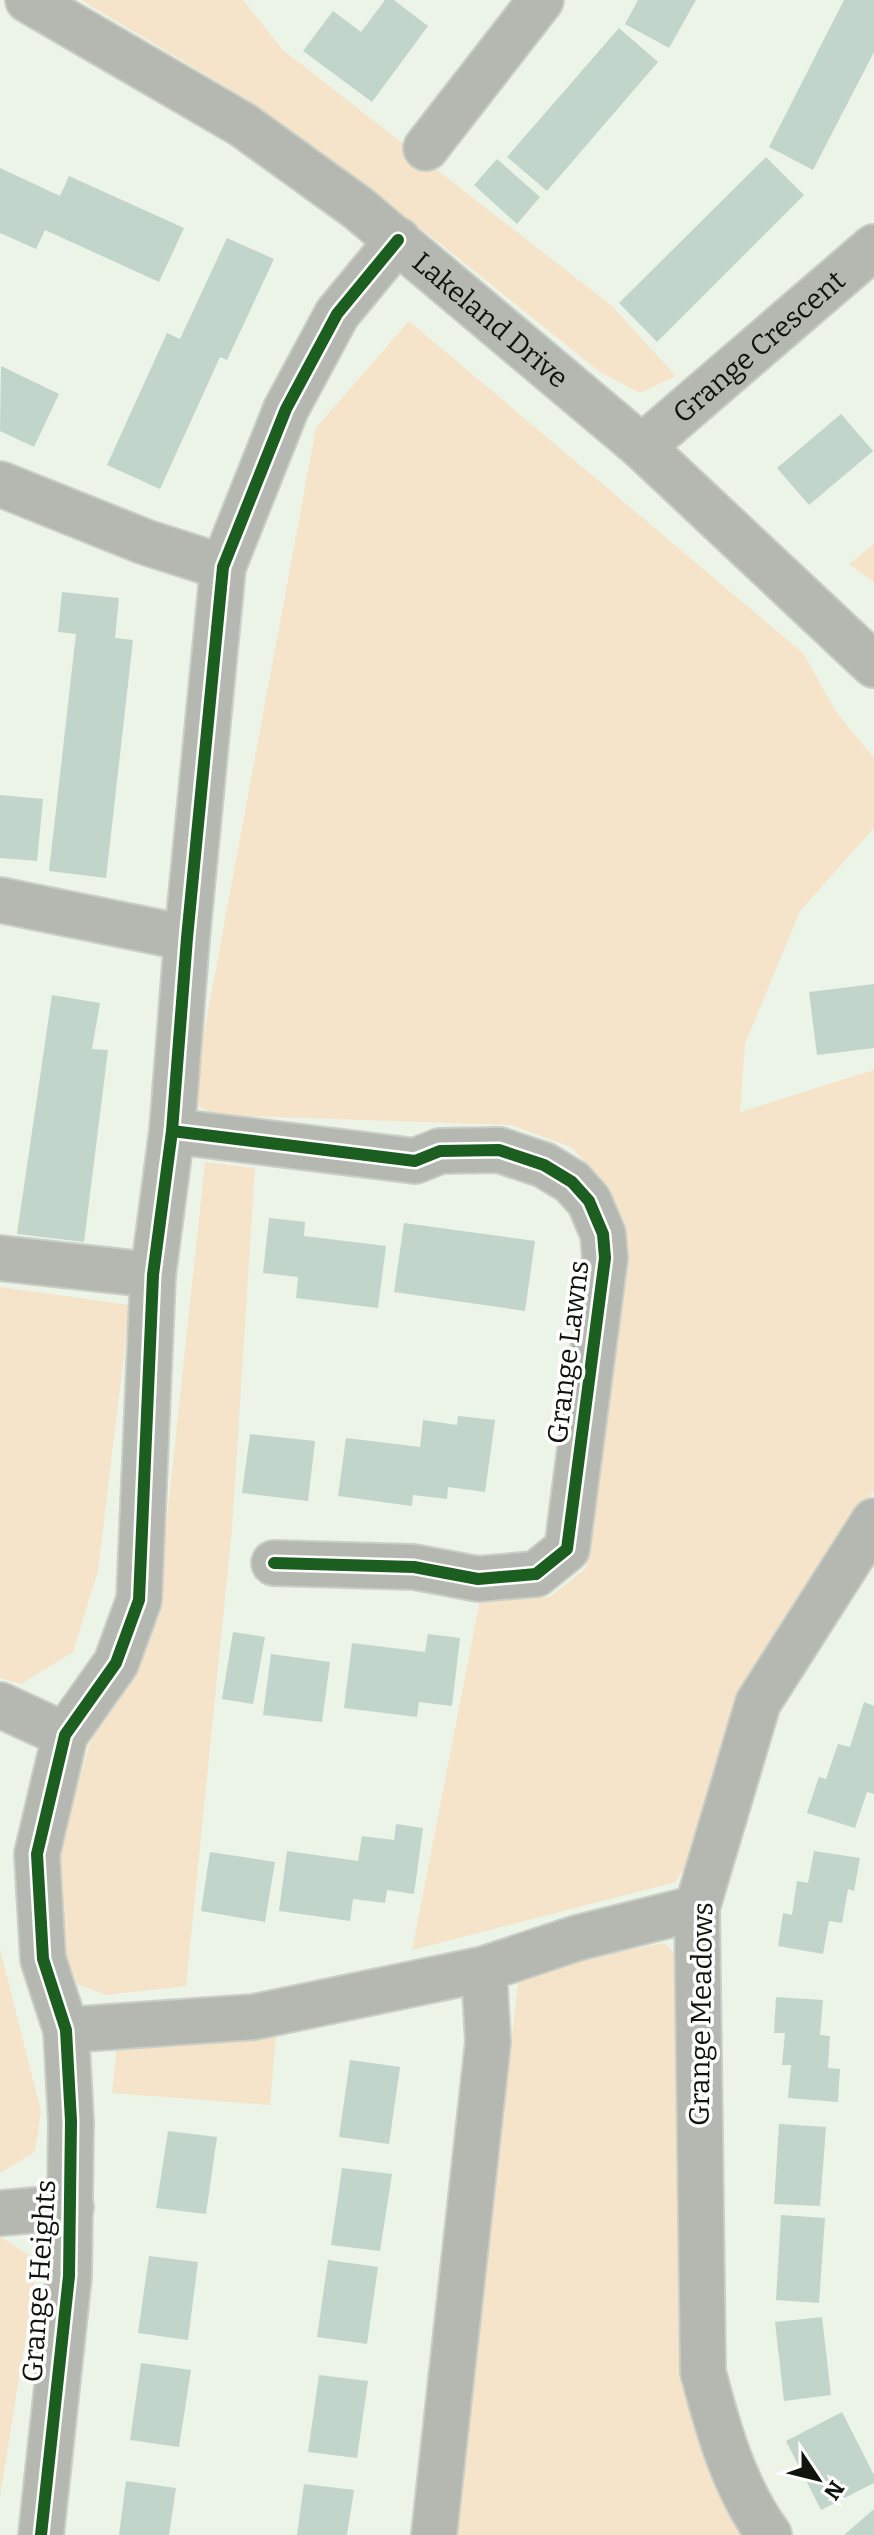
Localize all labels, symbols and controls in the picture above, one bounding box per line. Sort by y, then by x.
street label: Lakeland Drive [406,245,575,394]
street label: Grange Crescent [666,263,851,430]
street label: Grange Lawns [540,1258,596,1446]
street label: Grange Meadows [683,1902,719,2126]
street label: Grange Heights [15,2179,63,2383]
north arrow [778,2439,858,2519]
text: N [818,2475,850,2505]

